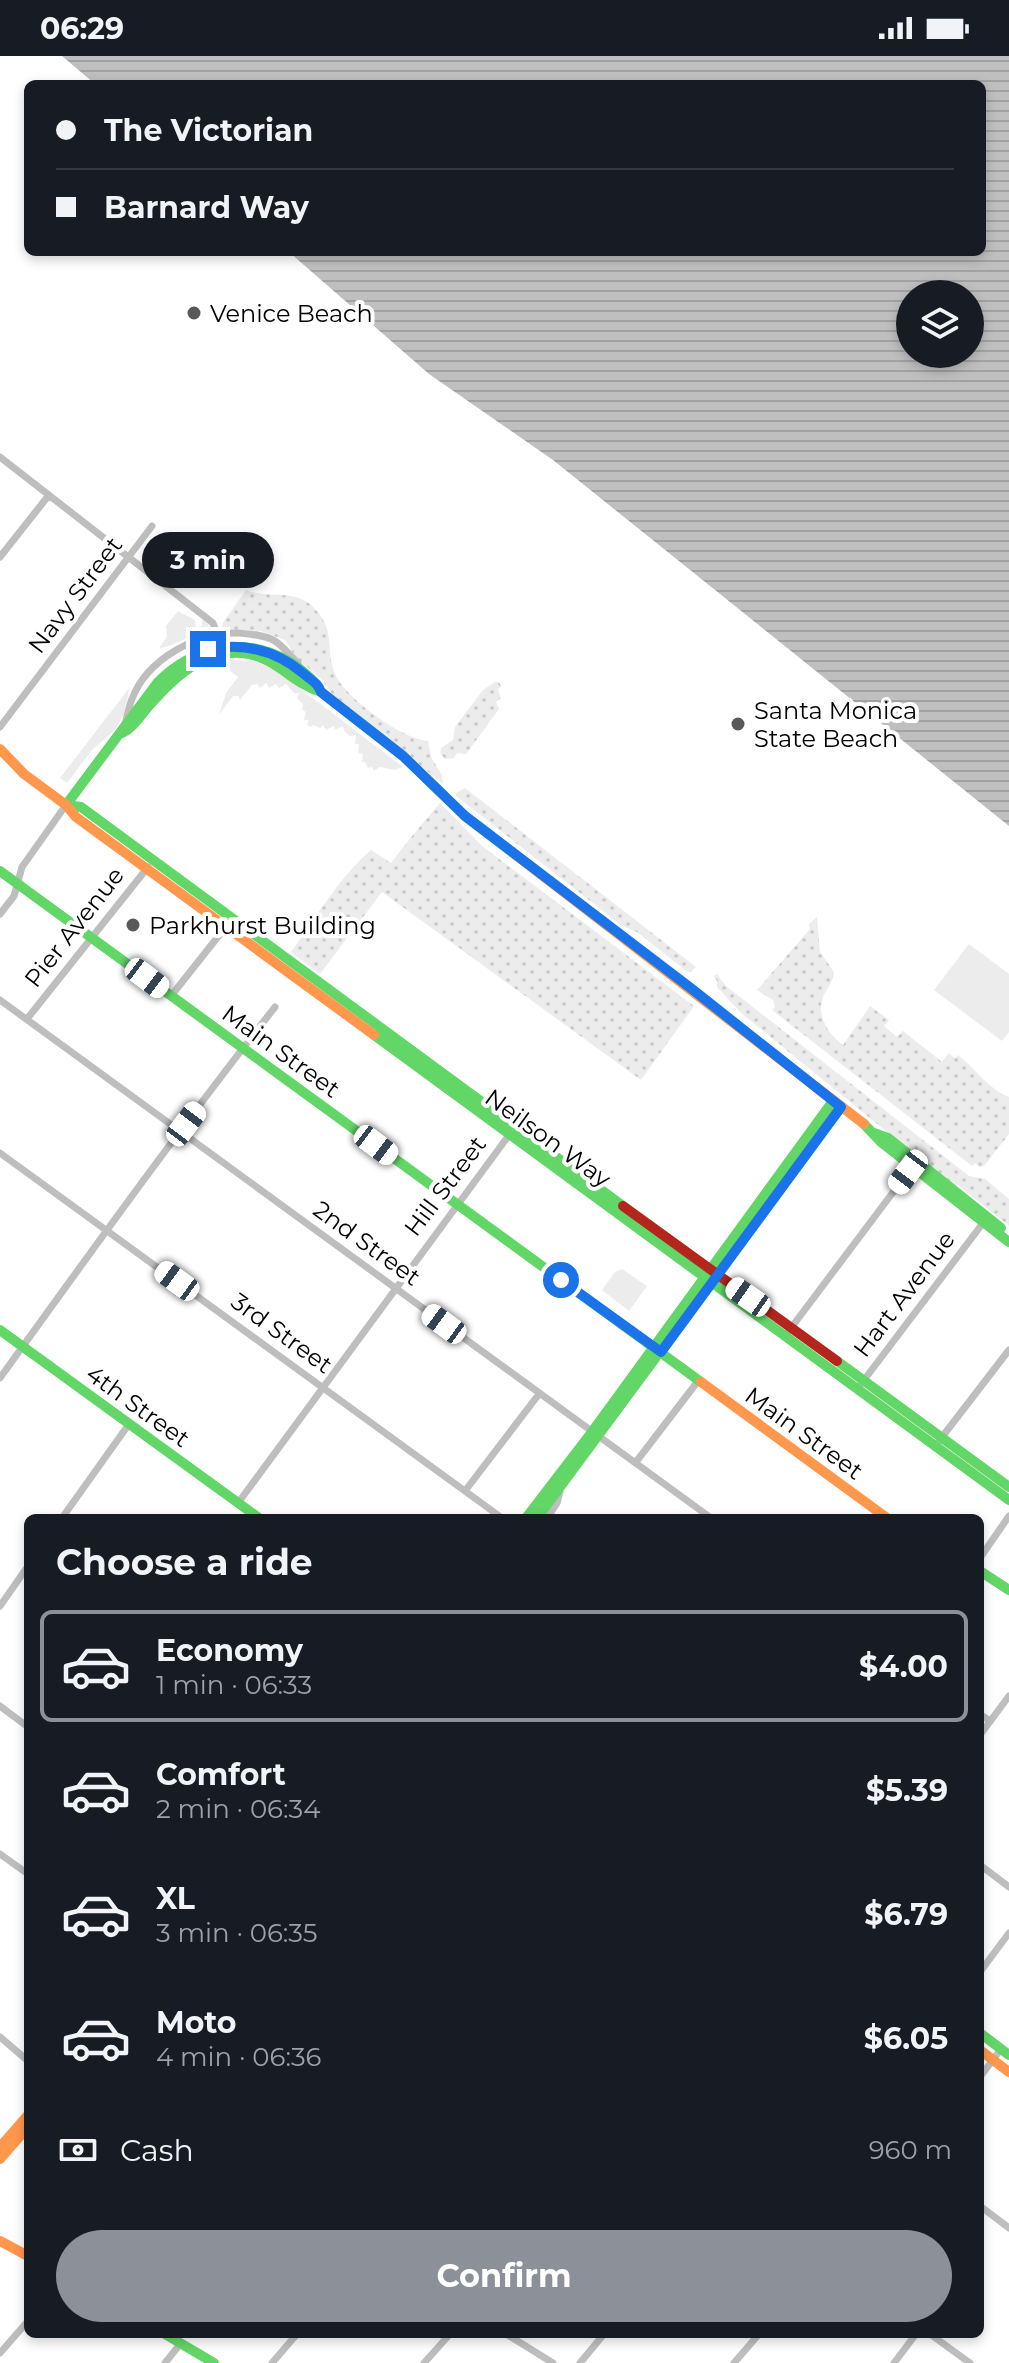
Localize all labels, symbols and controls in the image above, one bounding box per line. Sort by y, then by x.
text: 06:29 [40,10,124,47]
text: The Victorian [104,112,313,149]
text: Barnard Way [104,189,309,226]
map controls [896,280,984,368]
button: layers [896,280,984,368]
place label: Venice Beach [210,299,373,328]
marker: Venice Beach [185,304,203,322]
street label: Navy Street [22,531,128,659]
callout: 3 min [142,533,274,589]
text: 3 min [170,544,246,576]
route end [190,631,226,667]
place label: Santa Monica State Beach [754,696,917,753]
marker: Santa Monica State Beach [729,715,747,733]
street label: Pier Avenue [18,861,130,993]
place label: Parkhurst Building [149,911,376,940]
marker: Parkhurst Building [124,916,142,934]
car [121,954,173,1002]
street label: Main Street [216,999,346,1104]
street label: Neilson Way [480,1083,616,1193]
car [162,1098,210,1150]
car [350,1121,402,1169]
street label: Hill Street [398,1130,492,1242]
car [884,1146,932,1198]
street label: 2nd Street [308,1195,426,1292]
street label: Hart Avenue [847,1225,961,1363]
car [151,1257,203,1305]
route start [543,1262,579,1298]
car [721,1273,775,1321]
street label: 3rd Street [226,1287,338,1380]
car [418,1300,470,1348]
street label: 4th Street [81,1359,196,1453]
street label: Main Street [739,1381,869,1486]
text: Choose a ride [56,1540,313,1584]
icon: car [60,1630,132,1702]
text: Economy [156,1632,303,1669]
text: $4.00 [859,1648,948,1685]
text: 1 min · 06:33 [156,1669,312,1701]
icon: car [60,1754,132,1826]
text: Comfort [156,1756,286,1793]
text: $5.39 [866,1772,948,1809]
text: 2 min · 06:34 [156,1793,320,1825]
icon: car [60,1878,132,1950]
text: XL [156,1880,195,1917]
text: $6.79 [864,1896,948,1933]
text: 3 min · 06:35 [156,1917,318,1949]
icon: car [60,2002,132,2074]
text: Moto [156,2004,237,2041]
text: $6.05 [864,2020,948,2057]
text: 4 min · 06:36 [156,2041,321,2073]
icon: cash [56,2128,100,2172]
text: Cash [120,2132,194,2169]
text: 960 m [869,2134,952,2166]
button: Confirm [56,2230,952,2322]

